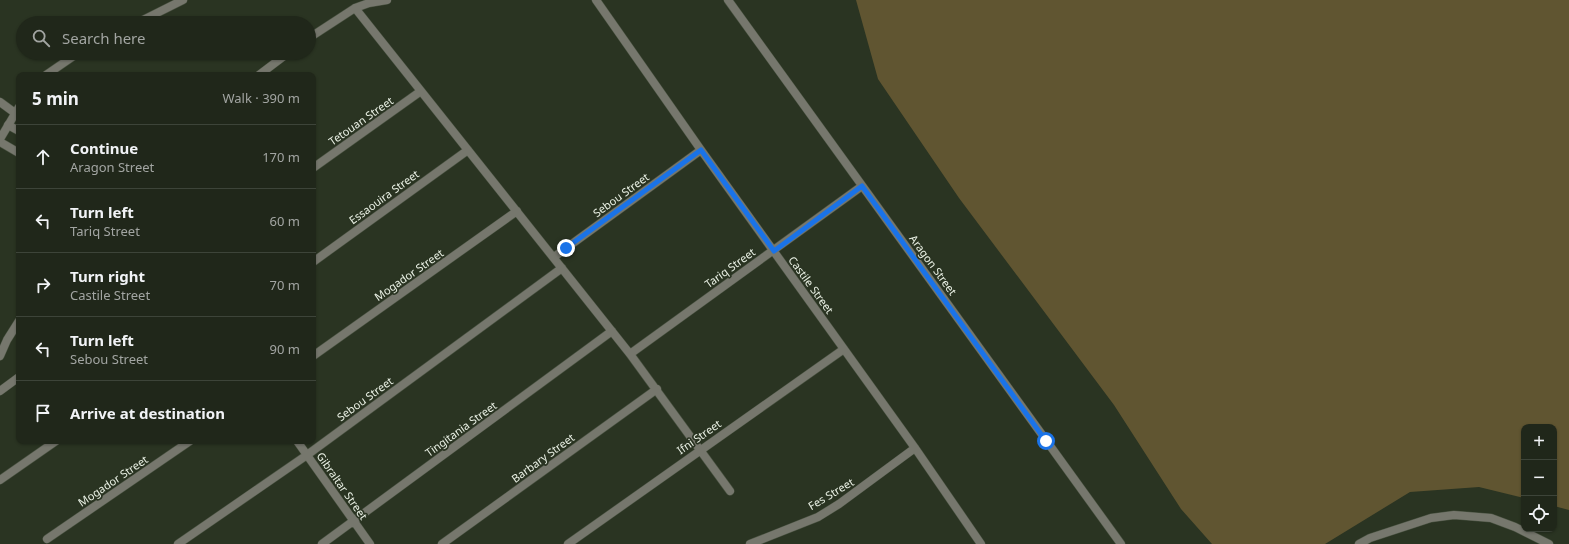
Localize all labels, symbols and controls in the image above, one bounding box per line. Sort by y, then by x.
search box [16,16,316,60]
icon: search [30,27,52,49]
text: Search here [62,28,145,48]
text: 5 min [32,87,79,110]
text: Walk · 390 m [222,89,300,107]
street label: Tetouan Street [325,93,396,148]
text: Continue [70,138,138,158]
icon: ahead [32,146,54,168]
text: 170 m [262,148,300,166]
text: Aragon Street [70,158,154,176]
street label: Essaouira Street [346,166,422,227]
street label: Sebou Street [590,169,652,220]
text: Turn left [70,202,134,222]
icon: left [32,210,54,232]
text: 60 m [270,212,300,230]
text: Tariq Street [70,222,140,240]
street label: Aragon Street [906,231,960,298]
route end [557,239,575,257]
street label: Tariq Street [701,244,758,291]
street label: Mogador Street [371,245,446,304]
street label: Castile Street [785,253,837,317]
text: Turn right [70,266,145,286]
icon: right [32,274,54,296]
text: 70 m [270,276,300,294]
text: Castile Street [70,286,150,304]
text: Turn left [70,330,134,350]
icon: left [32,338,54,360]
text: 90 m [270,340,300,358]
text: Sebou Street [70,350,148,368]
street label: Sebou Street [334,373,396,424]
street label: Tingitania Street [422,398,499,460]
icon: arrive [32,402,54,424]
text: Arrive at destination [70,403,225,423]
street label: Ifni Street [674,416,724,457]
map controls [1521,424,1557,532]
button: + [1521,424,1557,460]
street label: Barbary Street [508,430,577,486]
route start [1037,432,1055,450]
street label: Gibraltar Street [314,449,371,522]
street label: Mogador Street [75,452,151,509]
button: − [1521,460,1557,496]
street label: Fes Street [805,474,856,513]
button: locate [1521,496,1557,532]

